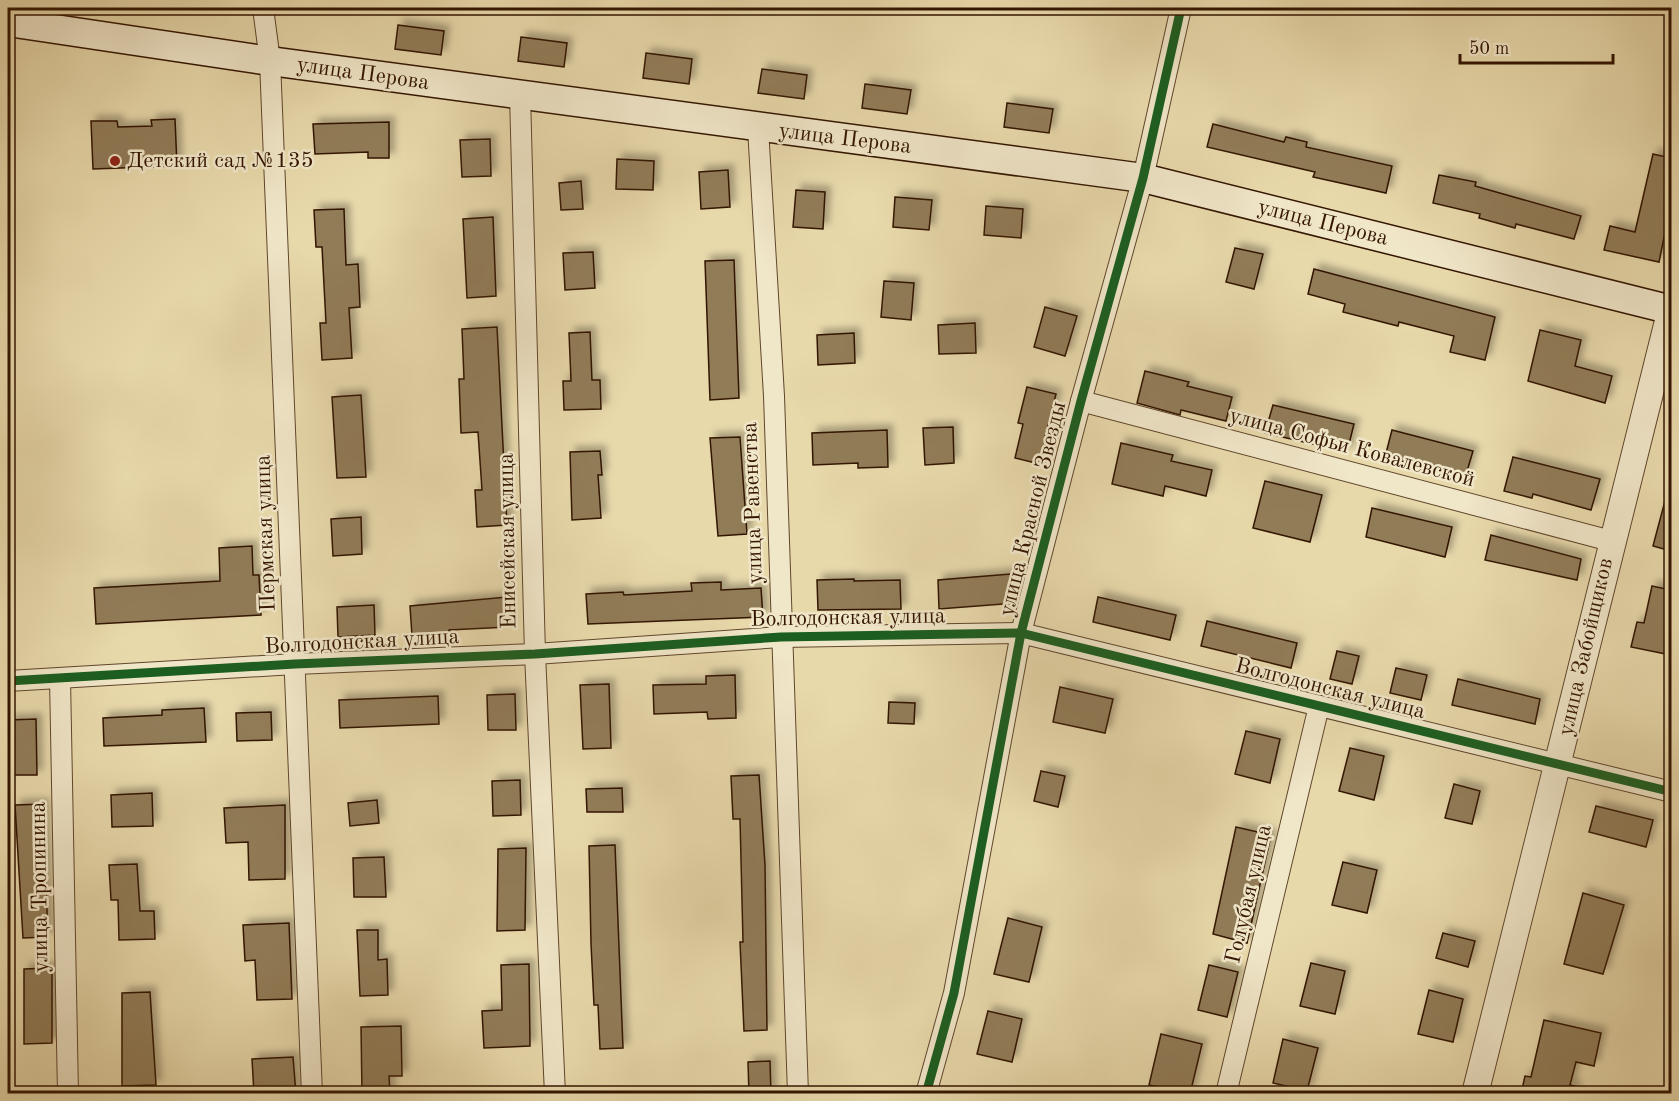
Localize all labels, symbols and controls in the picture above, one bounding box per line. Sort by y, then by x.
scale bar [1460,27,1613,65]
text: 50 m [1469,40,1509,58]
street label: улица Перова [295,54,431,94]
street label: улица Перова [777,120,913,158]
place label: Детский сад №135 [127,150,313,172]
marker: Детский сад №135 [108,154,122,168]
street label: улица Перова [1256,196,1391,250]
street label: улица Красной Звезды [996,399,1070,619]
street label: улица Софьи Ковалевской [1227,405,1477,491]
street label: улица Равенства [739,421,767,585]
street label: Енисейская улица [495,453,521,629]
street label: Пермская улица [252,454,280,612]
street label: улица Забойщиков [1555,556,1617,738]
street label: Волгодонская улица [750,605,946,631]
street label: Волгодонская улица [264,626,460,658]
street label: Волгодонская улица [1233,655,1427,723]
street label: улица Тропинина [28,801,52,973]
street label: Голубая улица [1222,822,1276,966]

